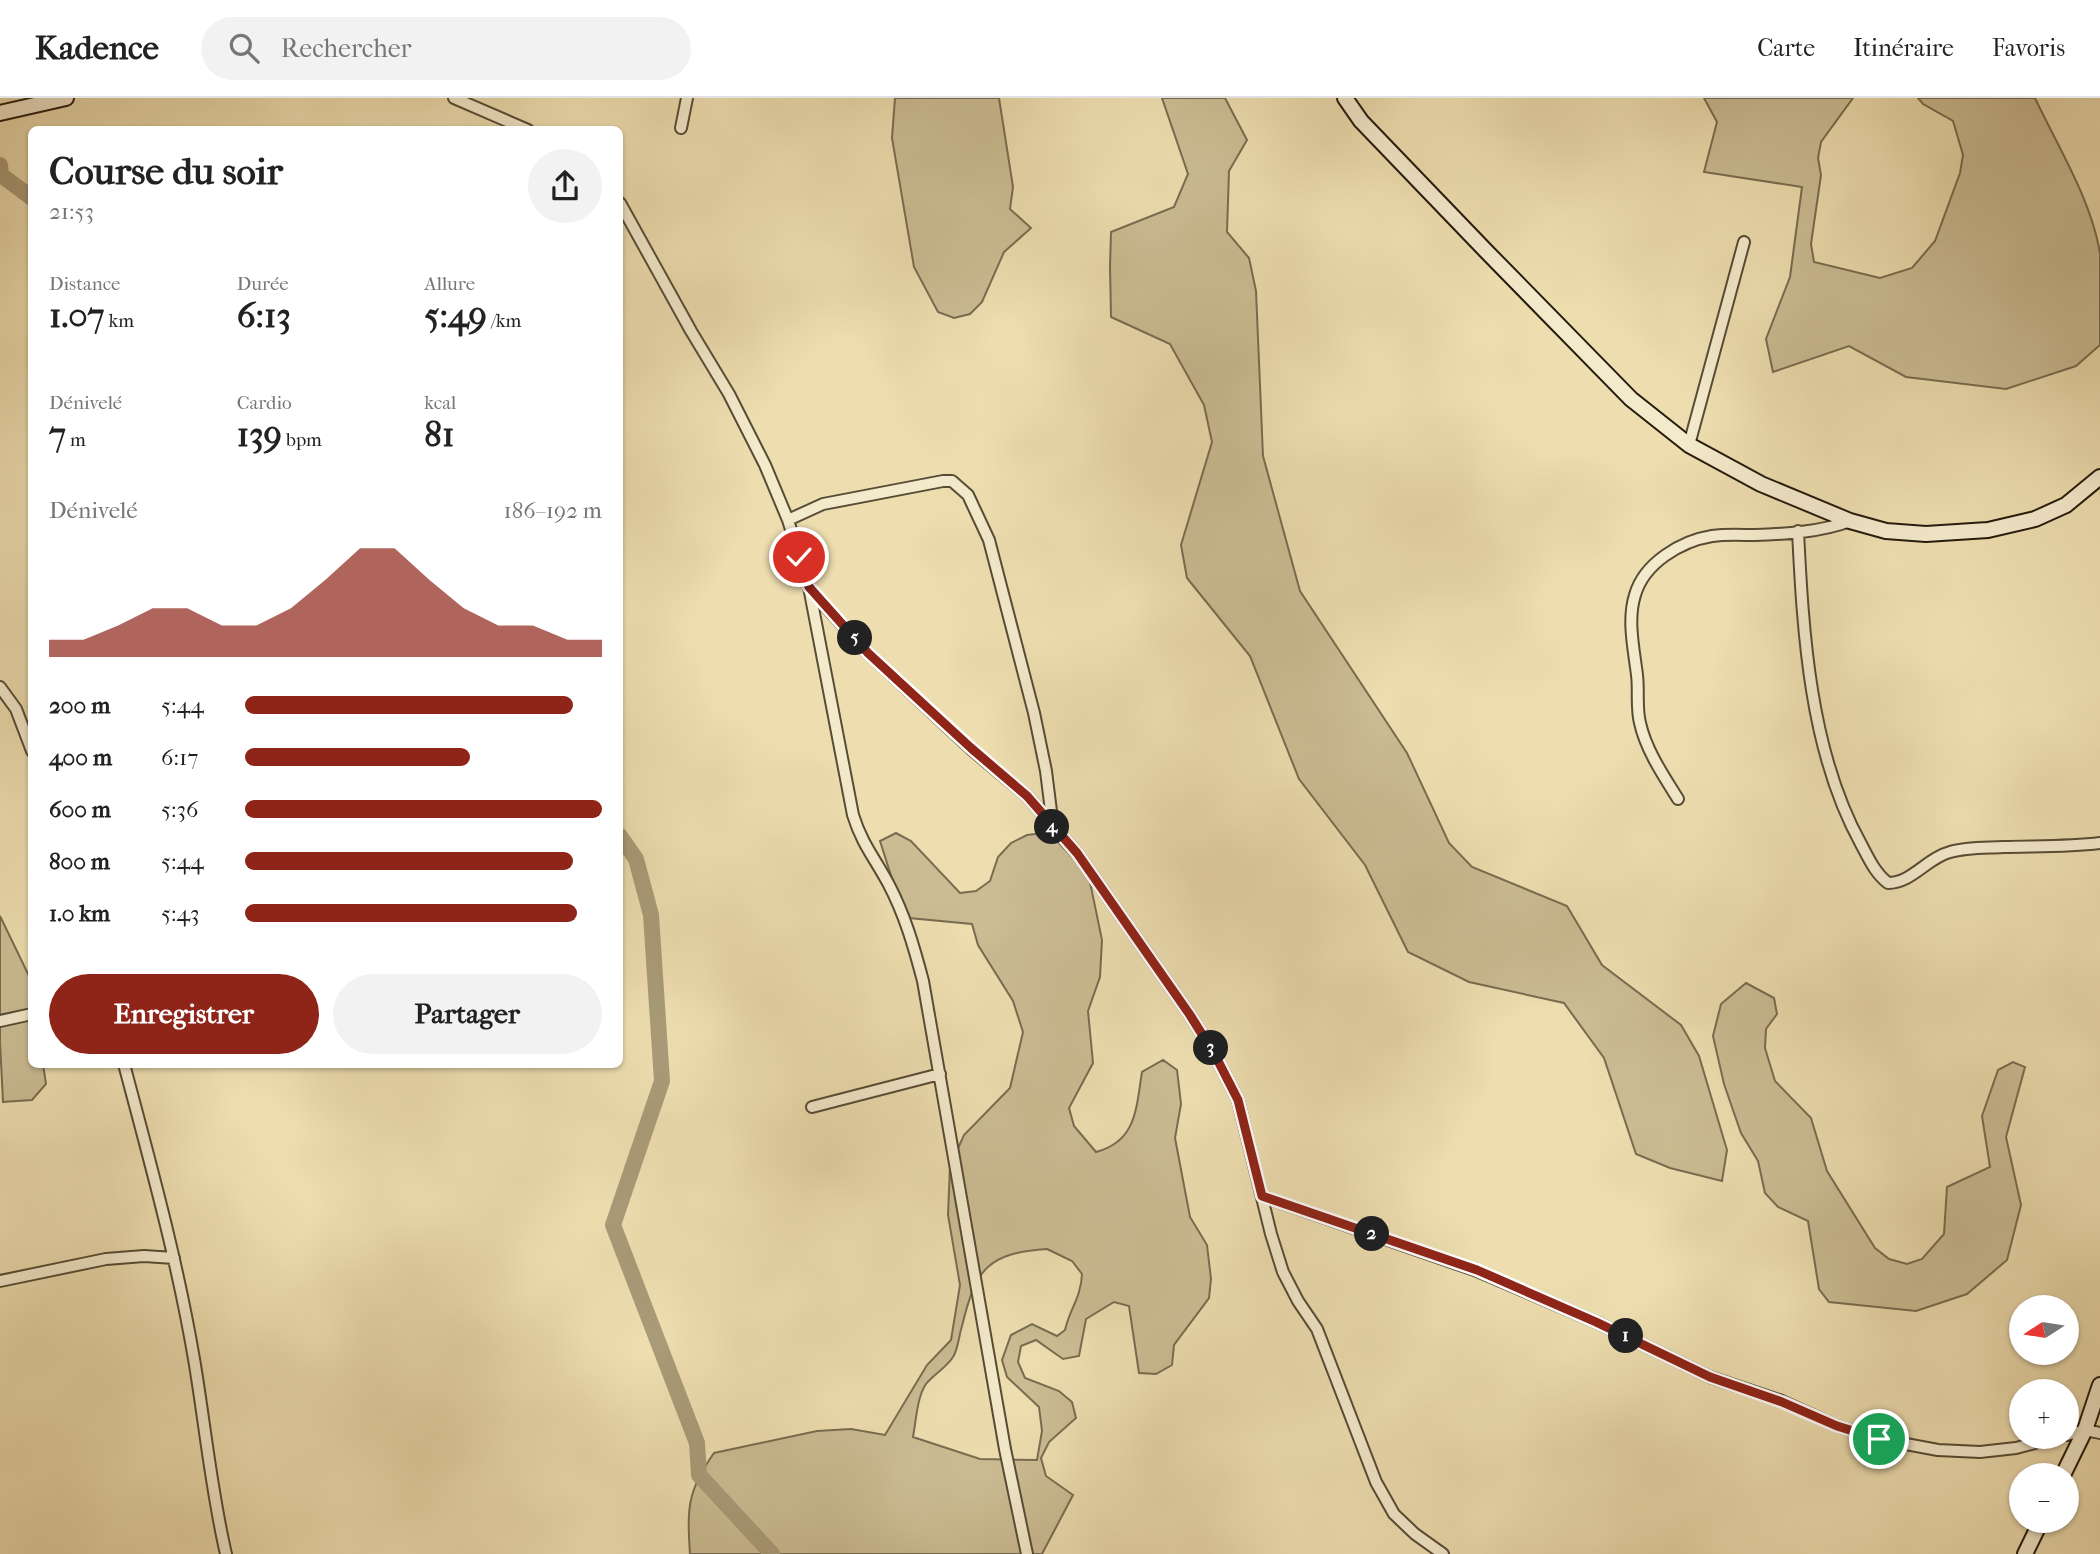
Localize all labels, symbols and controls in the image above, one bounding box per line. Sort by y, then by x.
search box [201,17,691,80]
text: Kadence [35,29,159,68]
icon: search [225,29,263,67]
text: Rechercher [281,33,412,64]
text: Carte [1757,34,1815,62]
text: Itinéraire [1853,34,1954,62]
text: Favoris [1992,34,2065,62]
text: Course du soir [49,149,283,194]
button: share [528,149,602,223]
text: 21:53 [49,198,94,225]
text: Distance [49,273,120,295]
text: Durée [237,273,289,295]
text: Allure [424,273,475,295]
text: 1.07 [49,295,104,336]
text: 6:13 [237,295,291,336]
text: 5:49 [424,295,487,336]
text: km [104,310,134,332]
text: /km [487,310,521,332]
text: Dénivelé [49,392,122,414]
text: Cardio [237,392,292,414]
text: kcal [424,392,456,414]
text: 7 [49,414,66,455]
text: 139 [237,414,282,455]
text: 81 [424,414,454,455]
text: m [66,429,86,451]
text: bpm [282,429,322,451]
text: Dénivelé [49,497,138,524]
text: 186–192 m [504,497,602,524]
pin [769,527,829,587]
icon: check [780,538,818,576]
pin: 5 [838,620,872,656]
text: 5 [850,626,859,648]
text: 200 m [49,692,110,719]
text: 5:44 [161,692,204,719]
text: 400 m [49,744,112,771]
text: 6:17 [161,744,198,771]
text: 600 m [49,796,111,823]
text: 5:36 [161,796,198,823]
pin: 4 [1034,810,1070,844]
text: 4 [1046,815,1057,837]
text: 800 m [49,848,110,875]
text: 5:44 [161,848,204,875]
text: 1.0 km [49,900,110,927]
text: 5:43 [161,900,200,927]
button: Enregistrer [49,974,319,1054]
button: Partager [333,974,602,1054]
pin: 3 [1194,1030,1228,1066]
text: 3 [1207,1036,1214,1058]
pin: 2 [1354,1216,1390,1252]
text: 2 [1367,1222,1376,1244]
north arrow [2009,1295,2079,1365]
map controls [2009,1295,2079,1533]
pin: 1 [1608,1318,1644,1354]
text: 1 [1622,1324,1629,1346]
button: + [2009,1379,2079,1449]
pin [1849,1409,1909,1469]
icon: arrive [1860,1420,1898,1458]
button: − [2009,1463,2079,1533]

